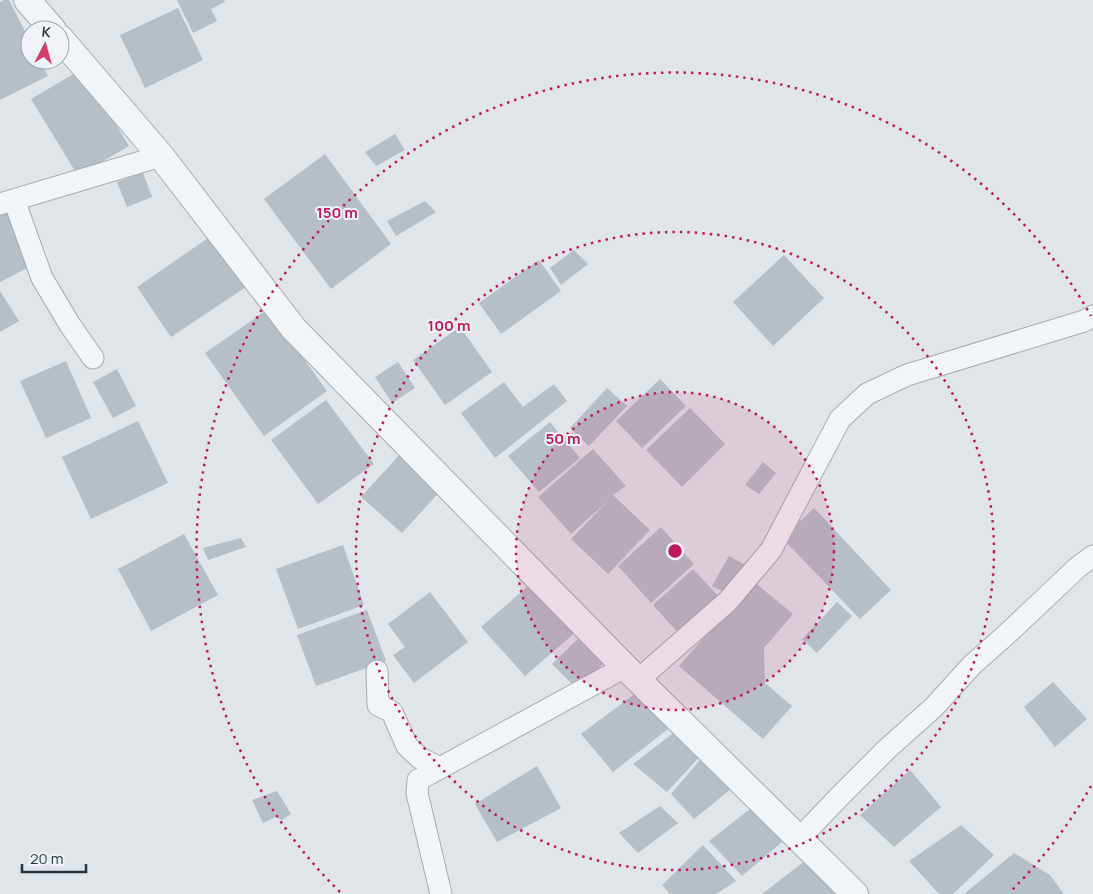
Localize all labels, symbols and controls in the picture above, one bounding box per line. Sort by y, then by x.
north arrow [20,20,70,70]
text: K [41,22,53,42]
text: 150 m [316,202,358,223]
text: 100 m [428,315,470,336]
text: 50 m [545,428,581,449]
centre of rings [666,542,684,560]
scale bar [22,842,86,874]
text: 20 m [30,848,63,869]

